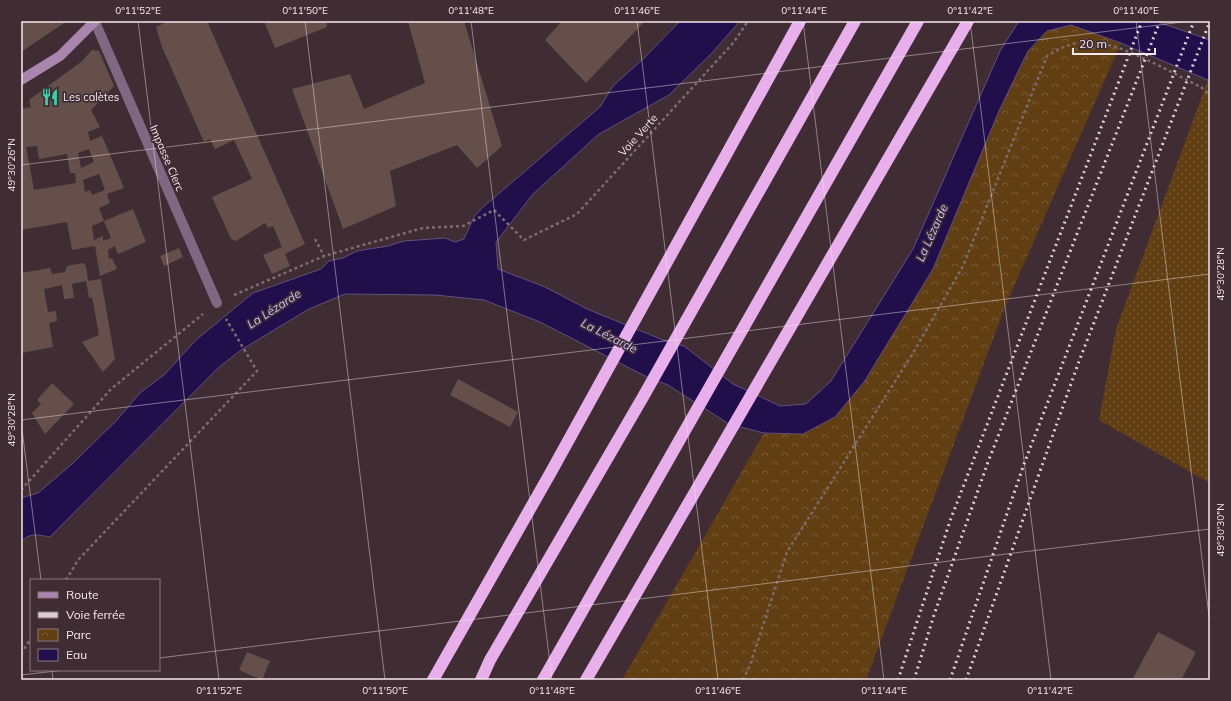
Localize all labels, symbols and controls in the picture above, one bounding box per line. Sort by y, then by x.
text: 0°11'52"E [115,4,161,17]
text: 0°11'50"E [282,4,328,17]
text: 0°11'48"E [448,4,494,17]
text: 0°11'46"E [614,4,660,17]
text: 0°11'44"E [781,4,827,17]
text: 0°11'42"E [947,4,993,17]
text: 0°11'40"E [1113,4,1159,17]
scale bar [1073,30,1155,56]
text: 20 m [1079,36,1107,51]
restaurant icon: Les calètes [40,87,60,107]
place label: Les calètes [63,90,119,104]
street label: Voie Verte [615,111,661,159]
street label: Impasse Clerc [147,123,188,194]
text: 49°30'26"N [5,138,18,192]
water label: La Lézarde [912,201,951,264]
text: 49°30'28"N [1214,247,1227,301]
water label: La Lézarde [244,285,304,332]
water label: La Lézarde [579,315,640,356]
text: 49°30'28"N [5,393,18,447]
text: 49°30'30"N [1214,503,1227,557]
legend [30,579,160,671]
text: Route [66,587,99,602]
text: Voie ferrée [66,607,125,622]
text: Parc [66,627,91,642]
text: Eau [66,647,87,662]
text: 0°11'52"E [196,684,242,697]
text: 0°11'50"E [362,684,408,697]
text: 0°11'48"E [529,684,575,697]
text: 0°11'46"E [695,684,741,697]
text: 0°11'44"E [861,684,907,697]
text: 0°11'42"E [1027,684,1073,697]

